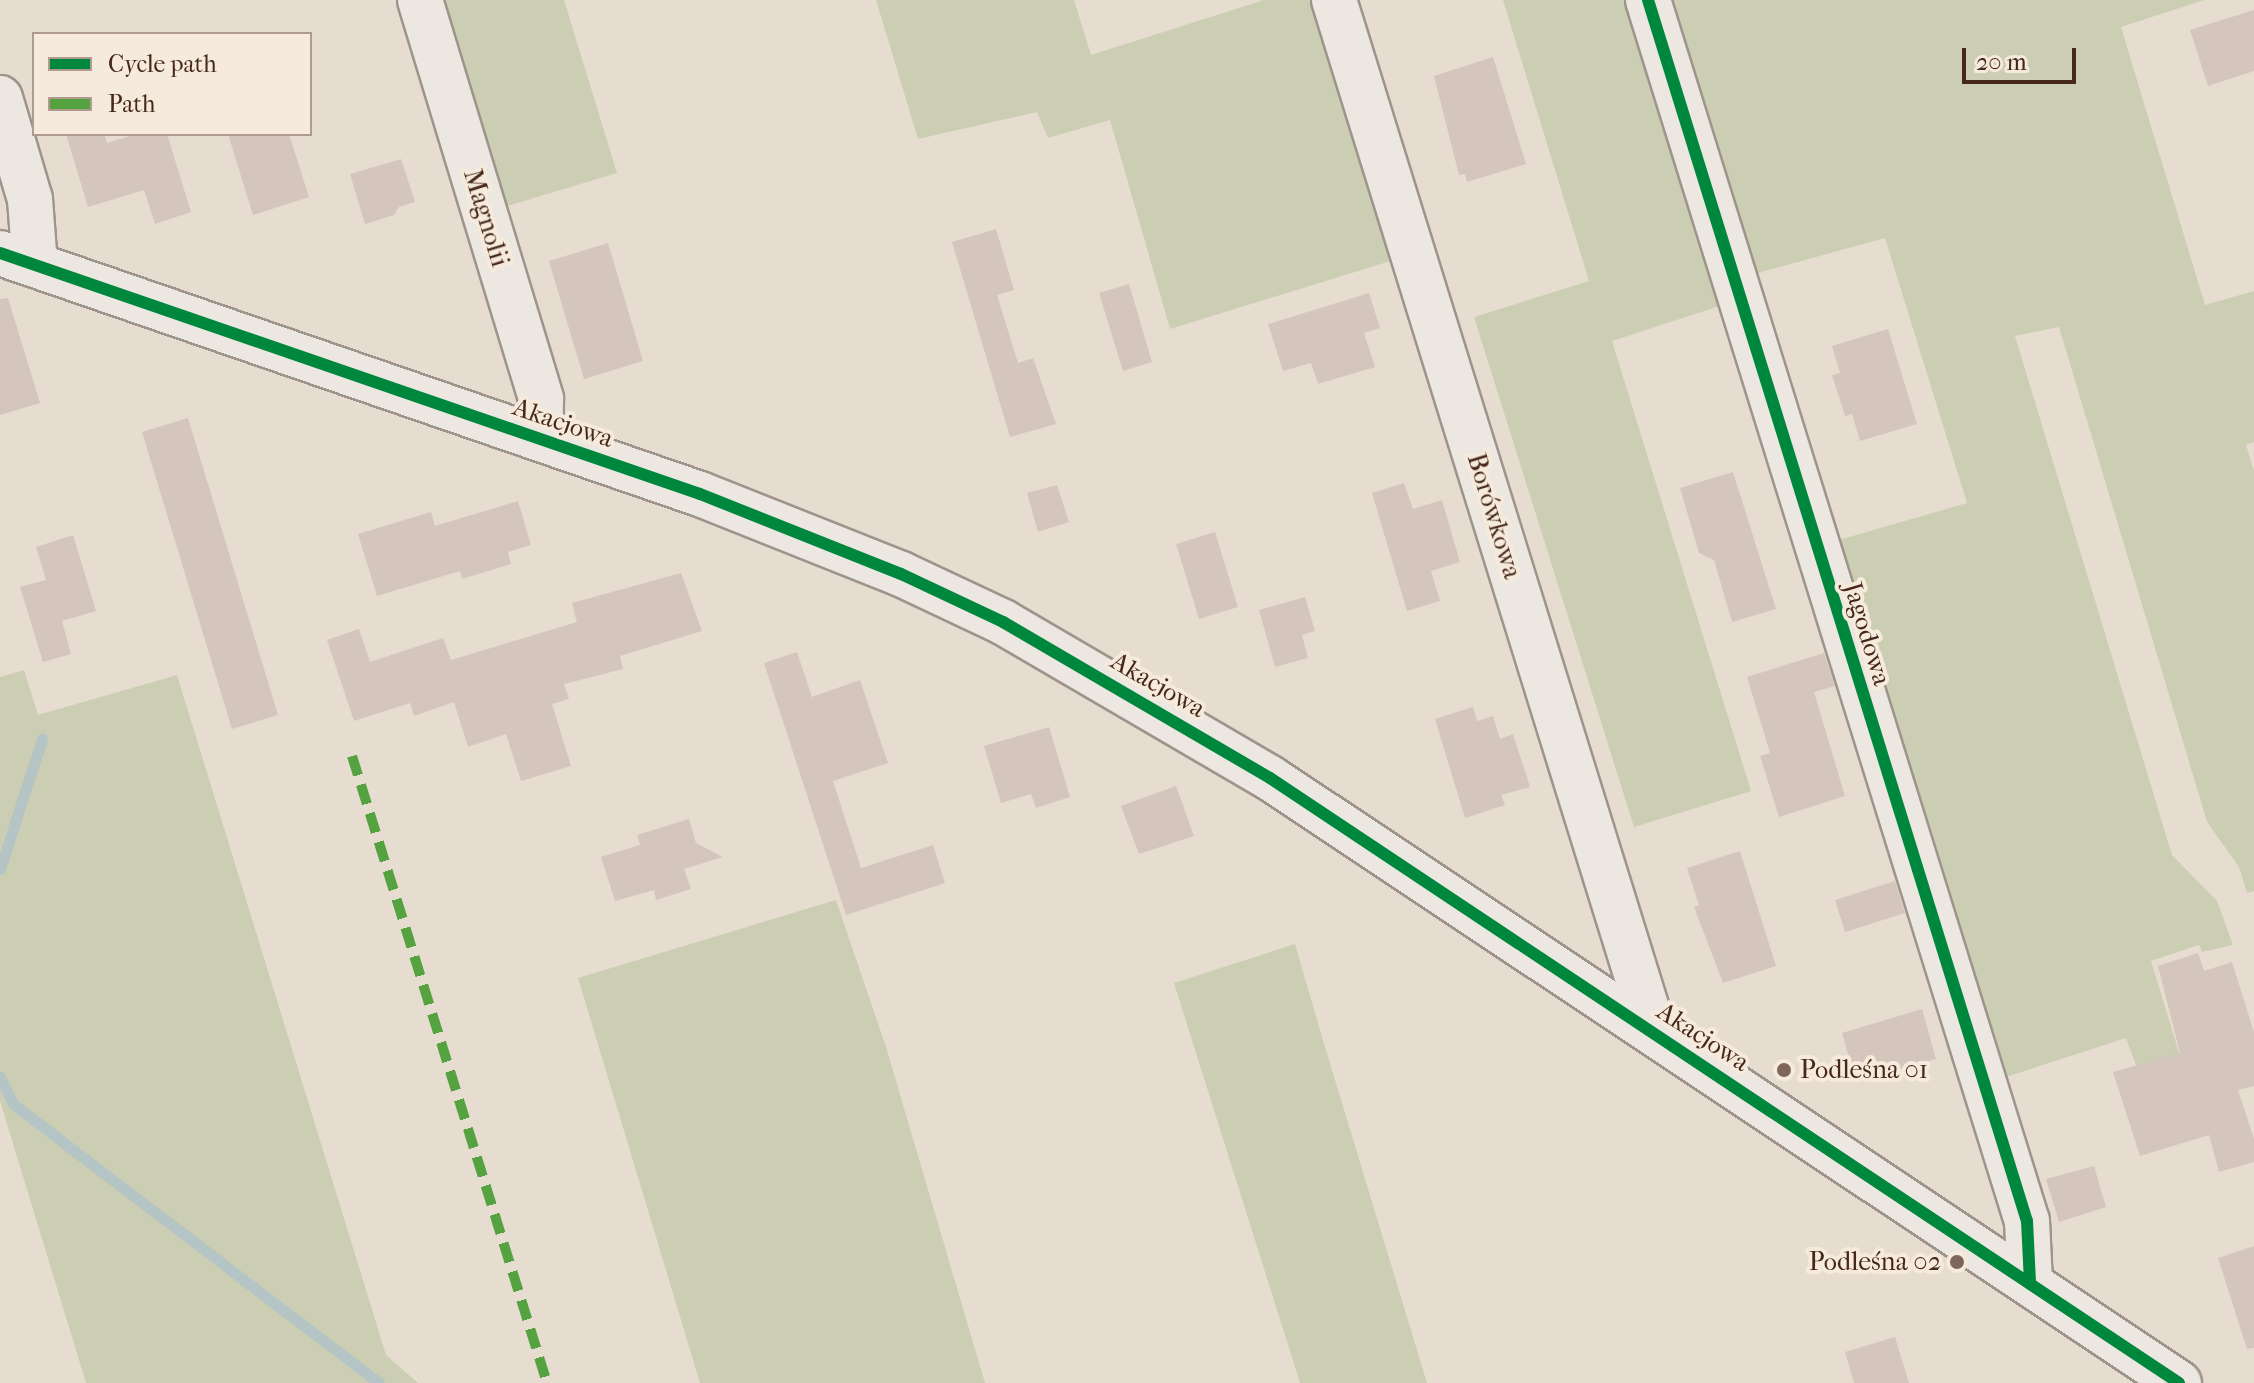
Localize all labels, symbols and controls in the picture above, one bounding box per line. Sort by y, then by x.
legend [32,32,312,136]
scale bar [1966,32,2080,82]
text: 20 m [1976,48,2027,76]
text: Cycle path [108,50,217,78]
text: Path [108,90,155,118]
street label: Magnolii [456,165,516,271]
street label: Akacjowa [509,391,617,455]
street label: Borówkowa [1460,450,1528,582]
street label: Jagodowa [1837,579,1897,689]
street label: Akacjowa [1105,645,1211,725]
street label: Akacjowa [1651,996,1755,1078]
place label: Podleśna 01 [1800,1054,1928,1086]
marker: Podleśna 01 [1775,1061,1793,1079]
place label: Podleśna 02 [1809,1246,1941,1278]
marker: Podleśna 02 [1948,1253,1966,1271]

